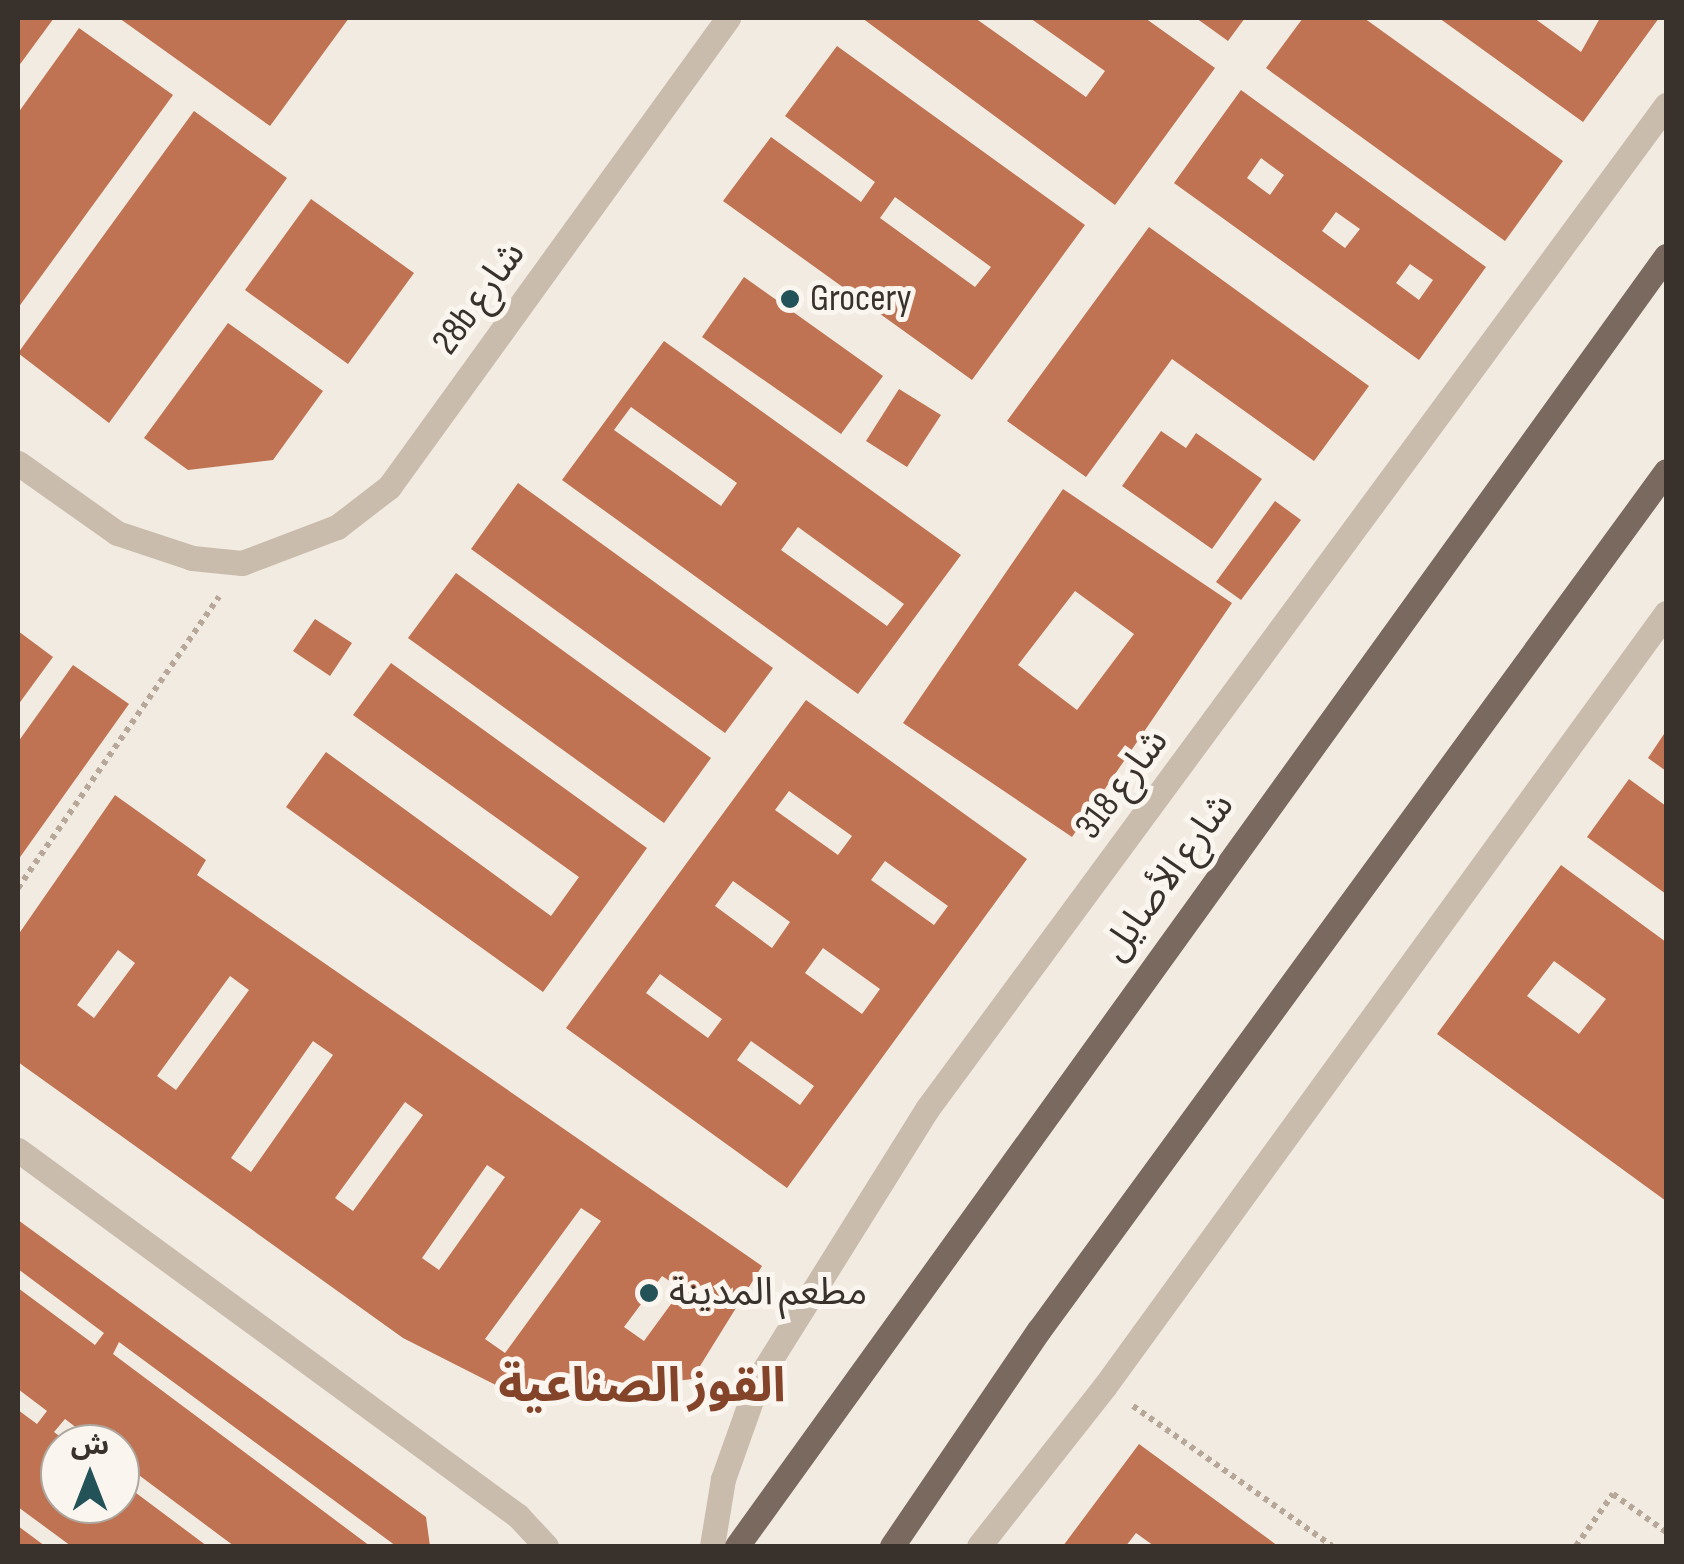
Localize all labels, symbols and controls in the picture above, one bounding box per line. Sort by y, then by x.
street label: 28b شارع [423,233,535,363]
place label: Grocery [810,276,911,322]
marker: Grocery [779,288,801,310]
street label: شارع 318 [1066,720,1178,848]
street label: شارع الأصايل [1092,784,1244,970]
place label: مطعم المدينة [669,1270,867,1316]
marker: مطعم المدينة [638,1282,660,1304]
district label: القوز الصناعية [498,1358,786,1416]
north arrow [40,1424,140,1524]
text: ش [71,1429,109,1462]

